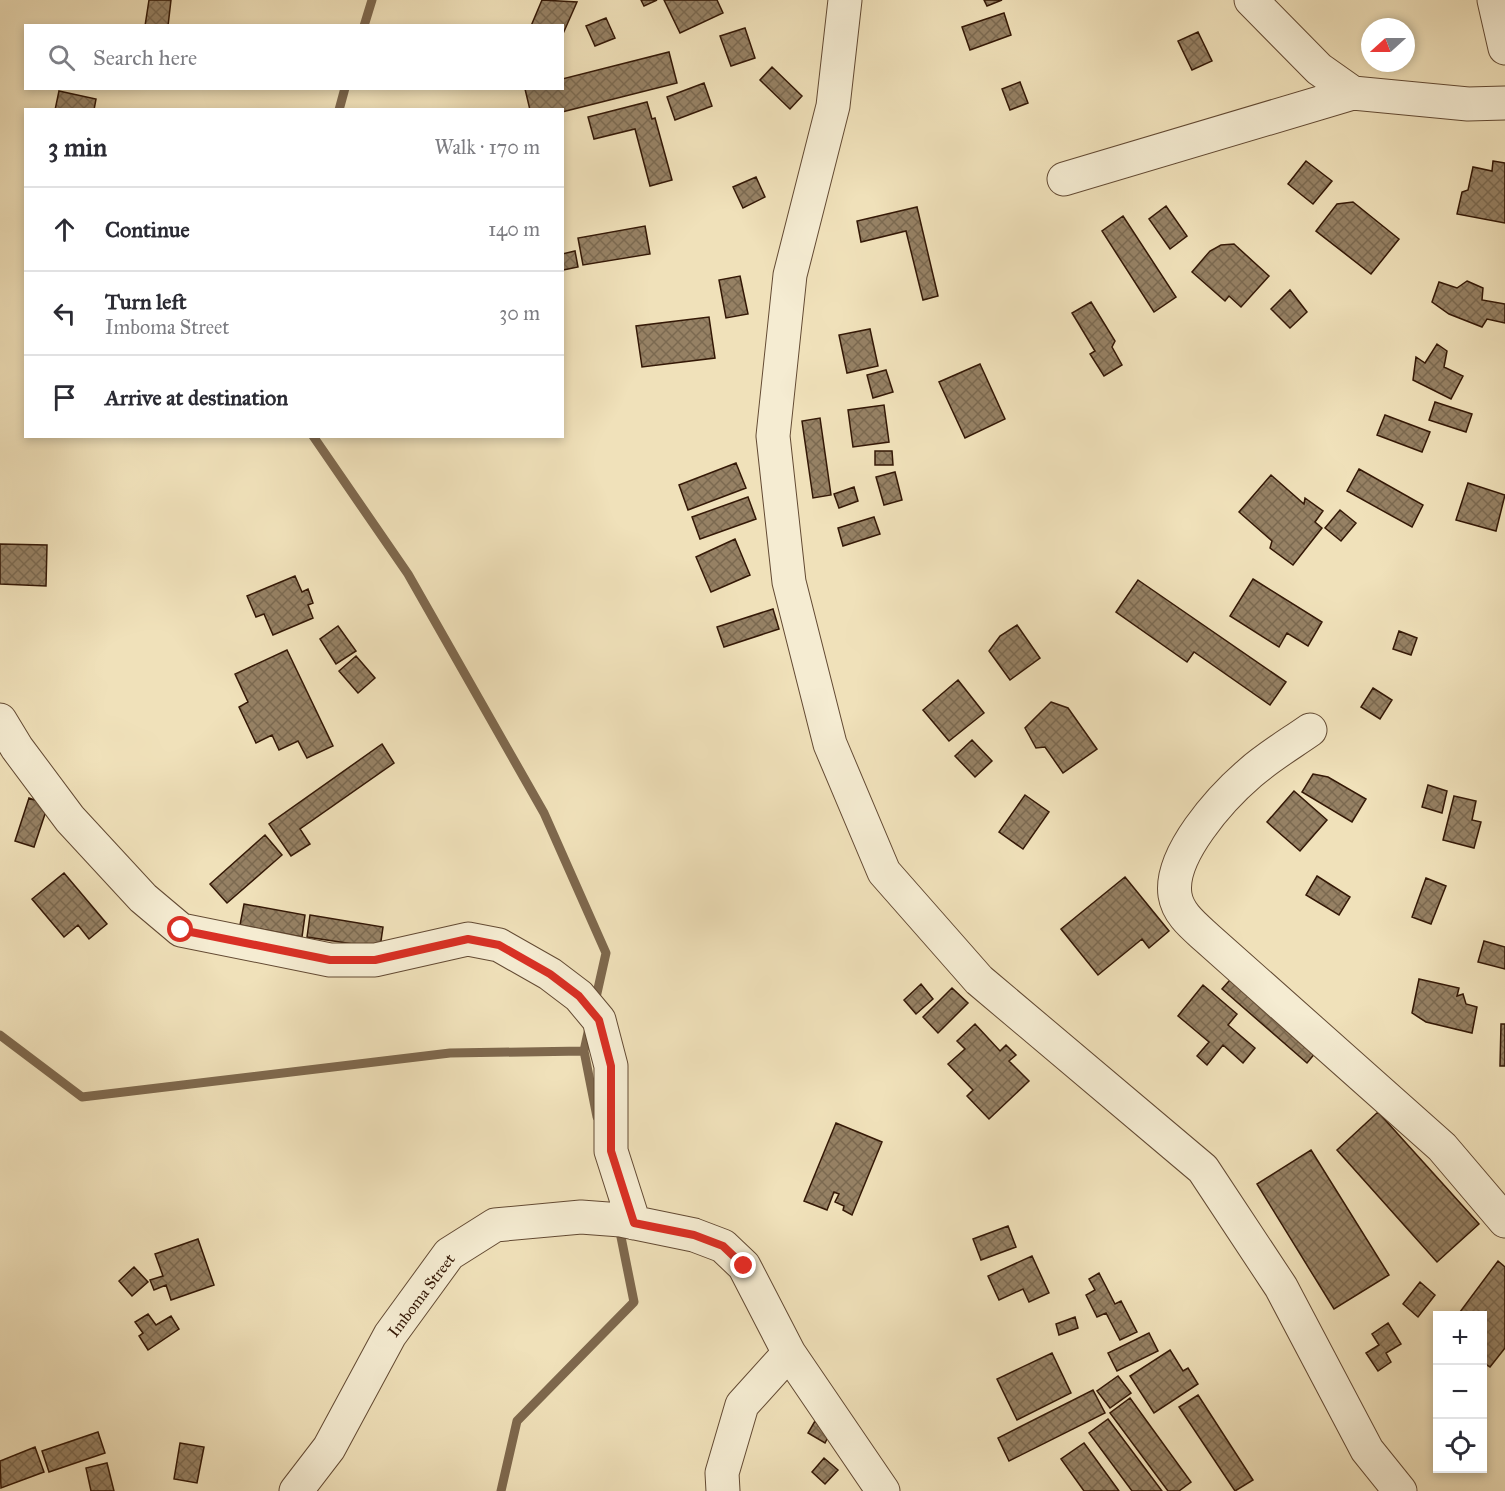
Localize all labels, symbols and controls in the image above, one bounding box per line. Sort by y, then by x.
north arrow [1361,18,1415,72]
search box [24,24,564,90]
icon: search [45,41,78,74]
text: Search here [93,44,197,71]
text: 3 min [48,131,107,163]
text: Walk · 170 m [435,135,540,159]
icon: ahead [48,213,81,246]
text: Continue [105,216,190,243]
text: 140 m [488,217,540,241]
text: Turn left [105,288,187,315]
icon: left [48,297,81,330]
text: 30 m [499,301,540,325]
text: Imboma Street [105,315,229,339]
icon: arrive [48,381,81,414]
text: Arrive at destination [105,384,288,411]
route start [167,916,193,942]
street label: Imboma Street [384,1250,459,1341]
route end [730,1252,756,1278]
map controls [1433,1311,1487,1473]
button: + [1433,1311,1487,1365]
button: − [1433,1365,1487,1419]
button: locate [1433,1419,1487,1473]

